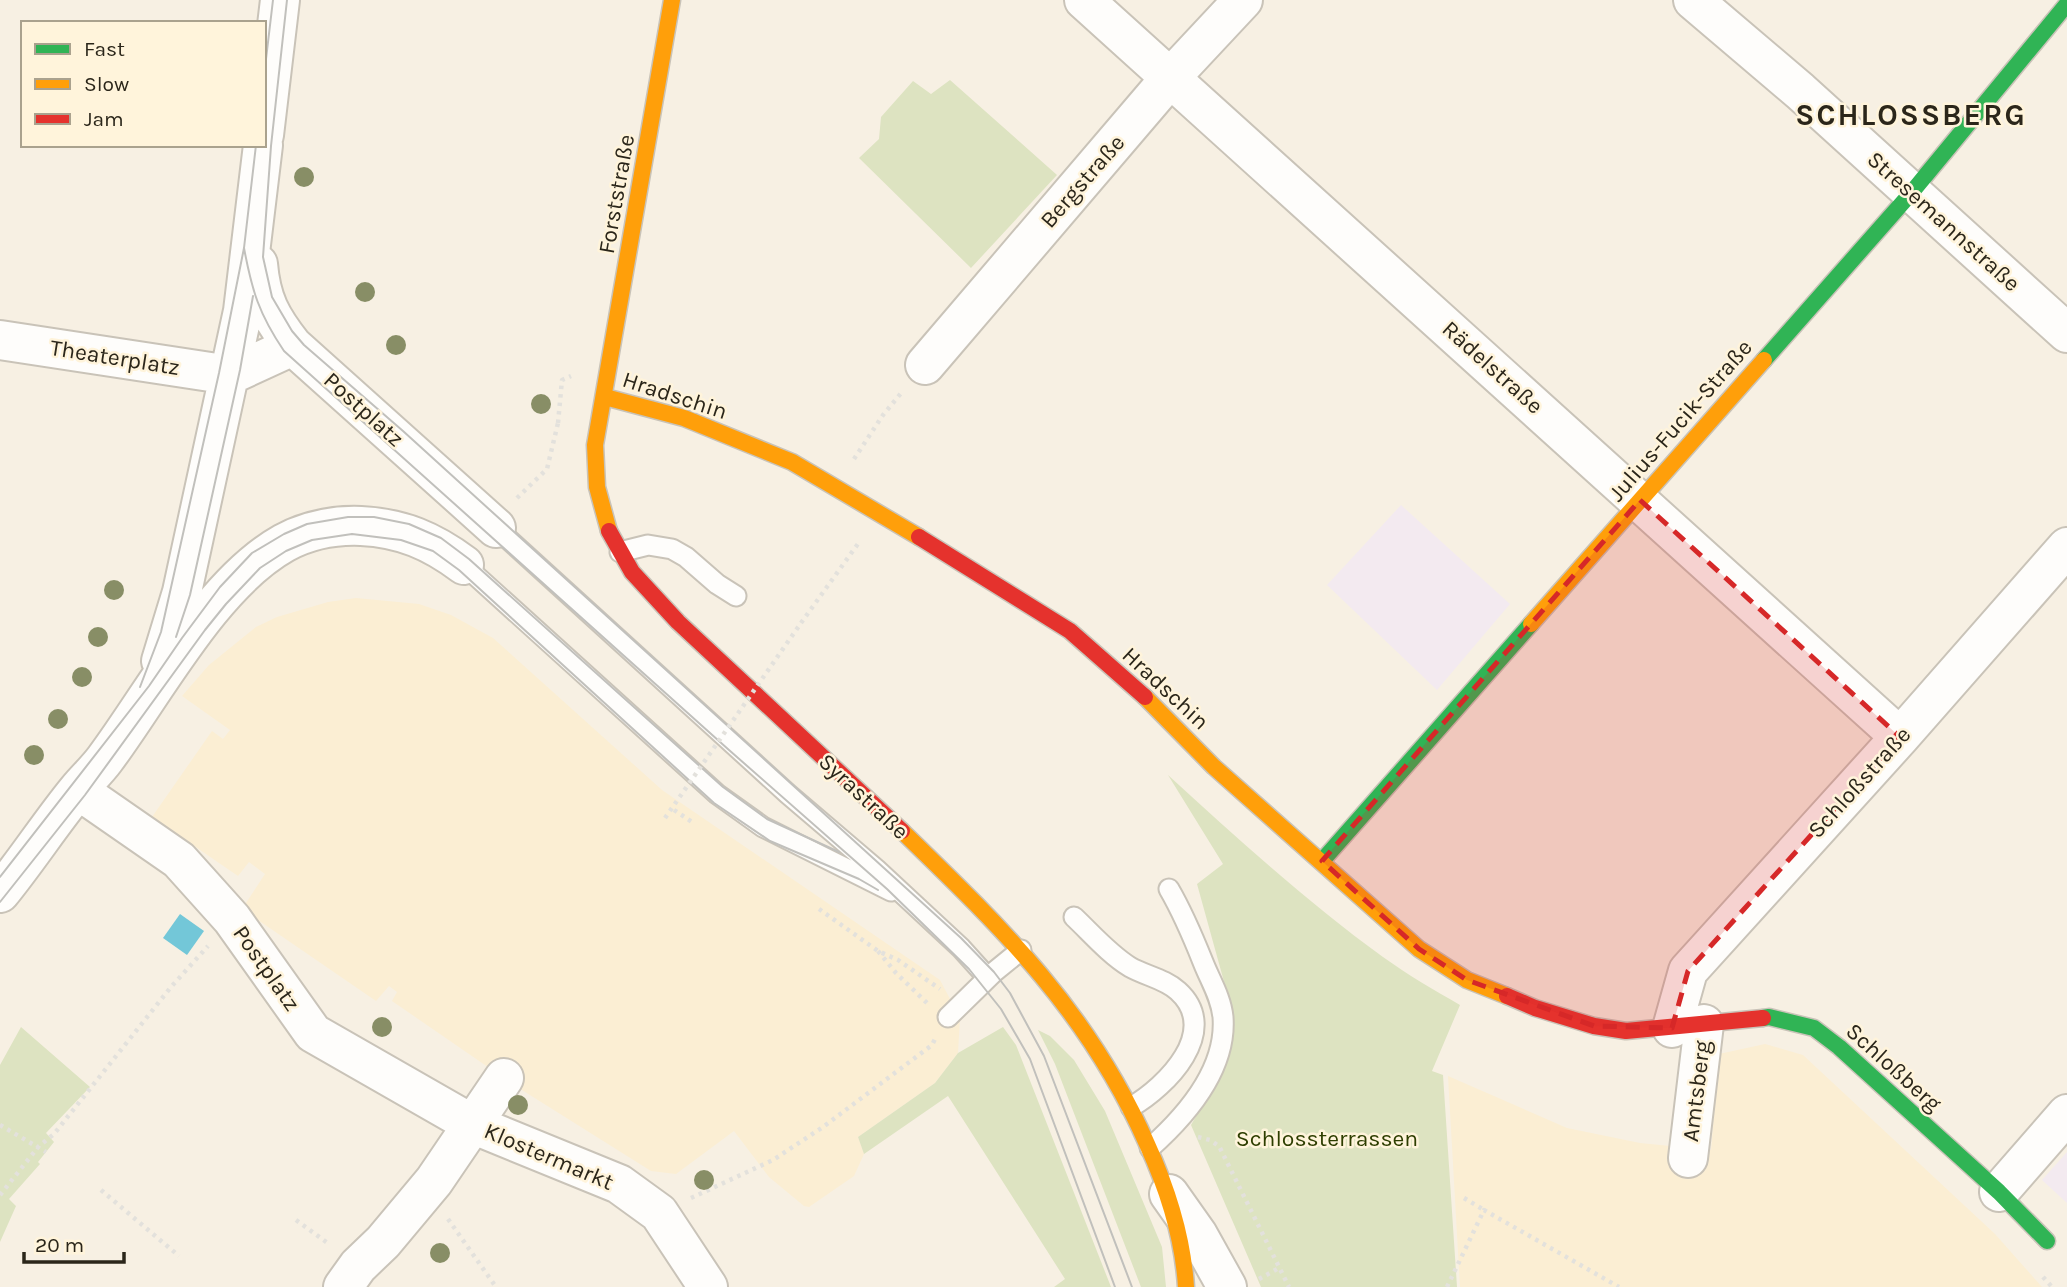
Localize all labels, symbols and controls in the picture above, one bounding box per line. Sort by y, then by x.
legend [21,21,266,147]
text: Fast [84,37,125,61]
text: Slow [84,72,129,96]
district label: SCHLOSSBERG [1795,97,2027,133]
text: Jam [84,107,124,131]
street label: Bergstraße [1035,129,1130,233]
street label: Forststraße [593,132,640,256]
street label: Stresemannstraße [1862,146,2026,297]
street label: Rädelstraße [1437,315,1549,420]
street label: Theaterplatz [48,334,182,381]
street label: Julius-Fucik-Straße [1603,334,1758,507]
street label: Hradschin [619,366,731,425]
street label: Postplatz [318,367,409,452]
street label: Hradschin [1117,641,1215,735]
street label: Schloßstraße [1802,721,1916,844]
street label: Syrastraße [813,748,914,845]
street label: Postplatz [227,920,306,1016]
street label: Schloßberg [1840,1017,1947,1117]
street label: Amtsberg [1677,1039,1716,1143]
street label: Klostermarkt [480,1117,618,1196]
park label: Schlossterrassen [1236,1125,1418,1152]
scale bar [24,1220,124,1264]
text: 20 m [35,1233,84,1257]

